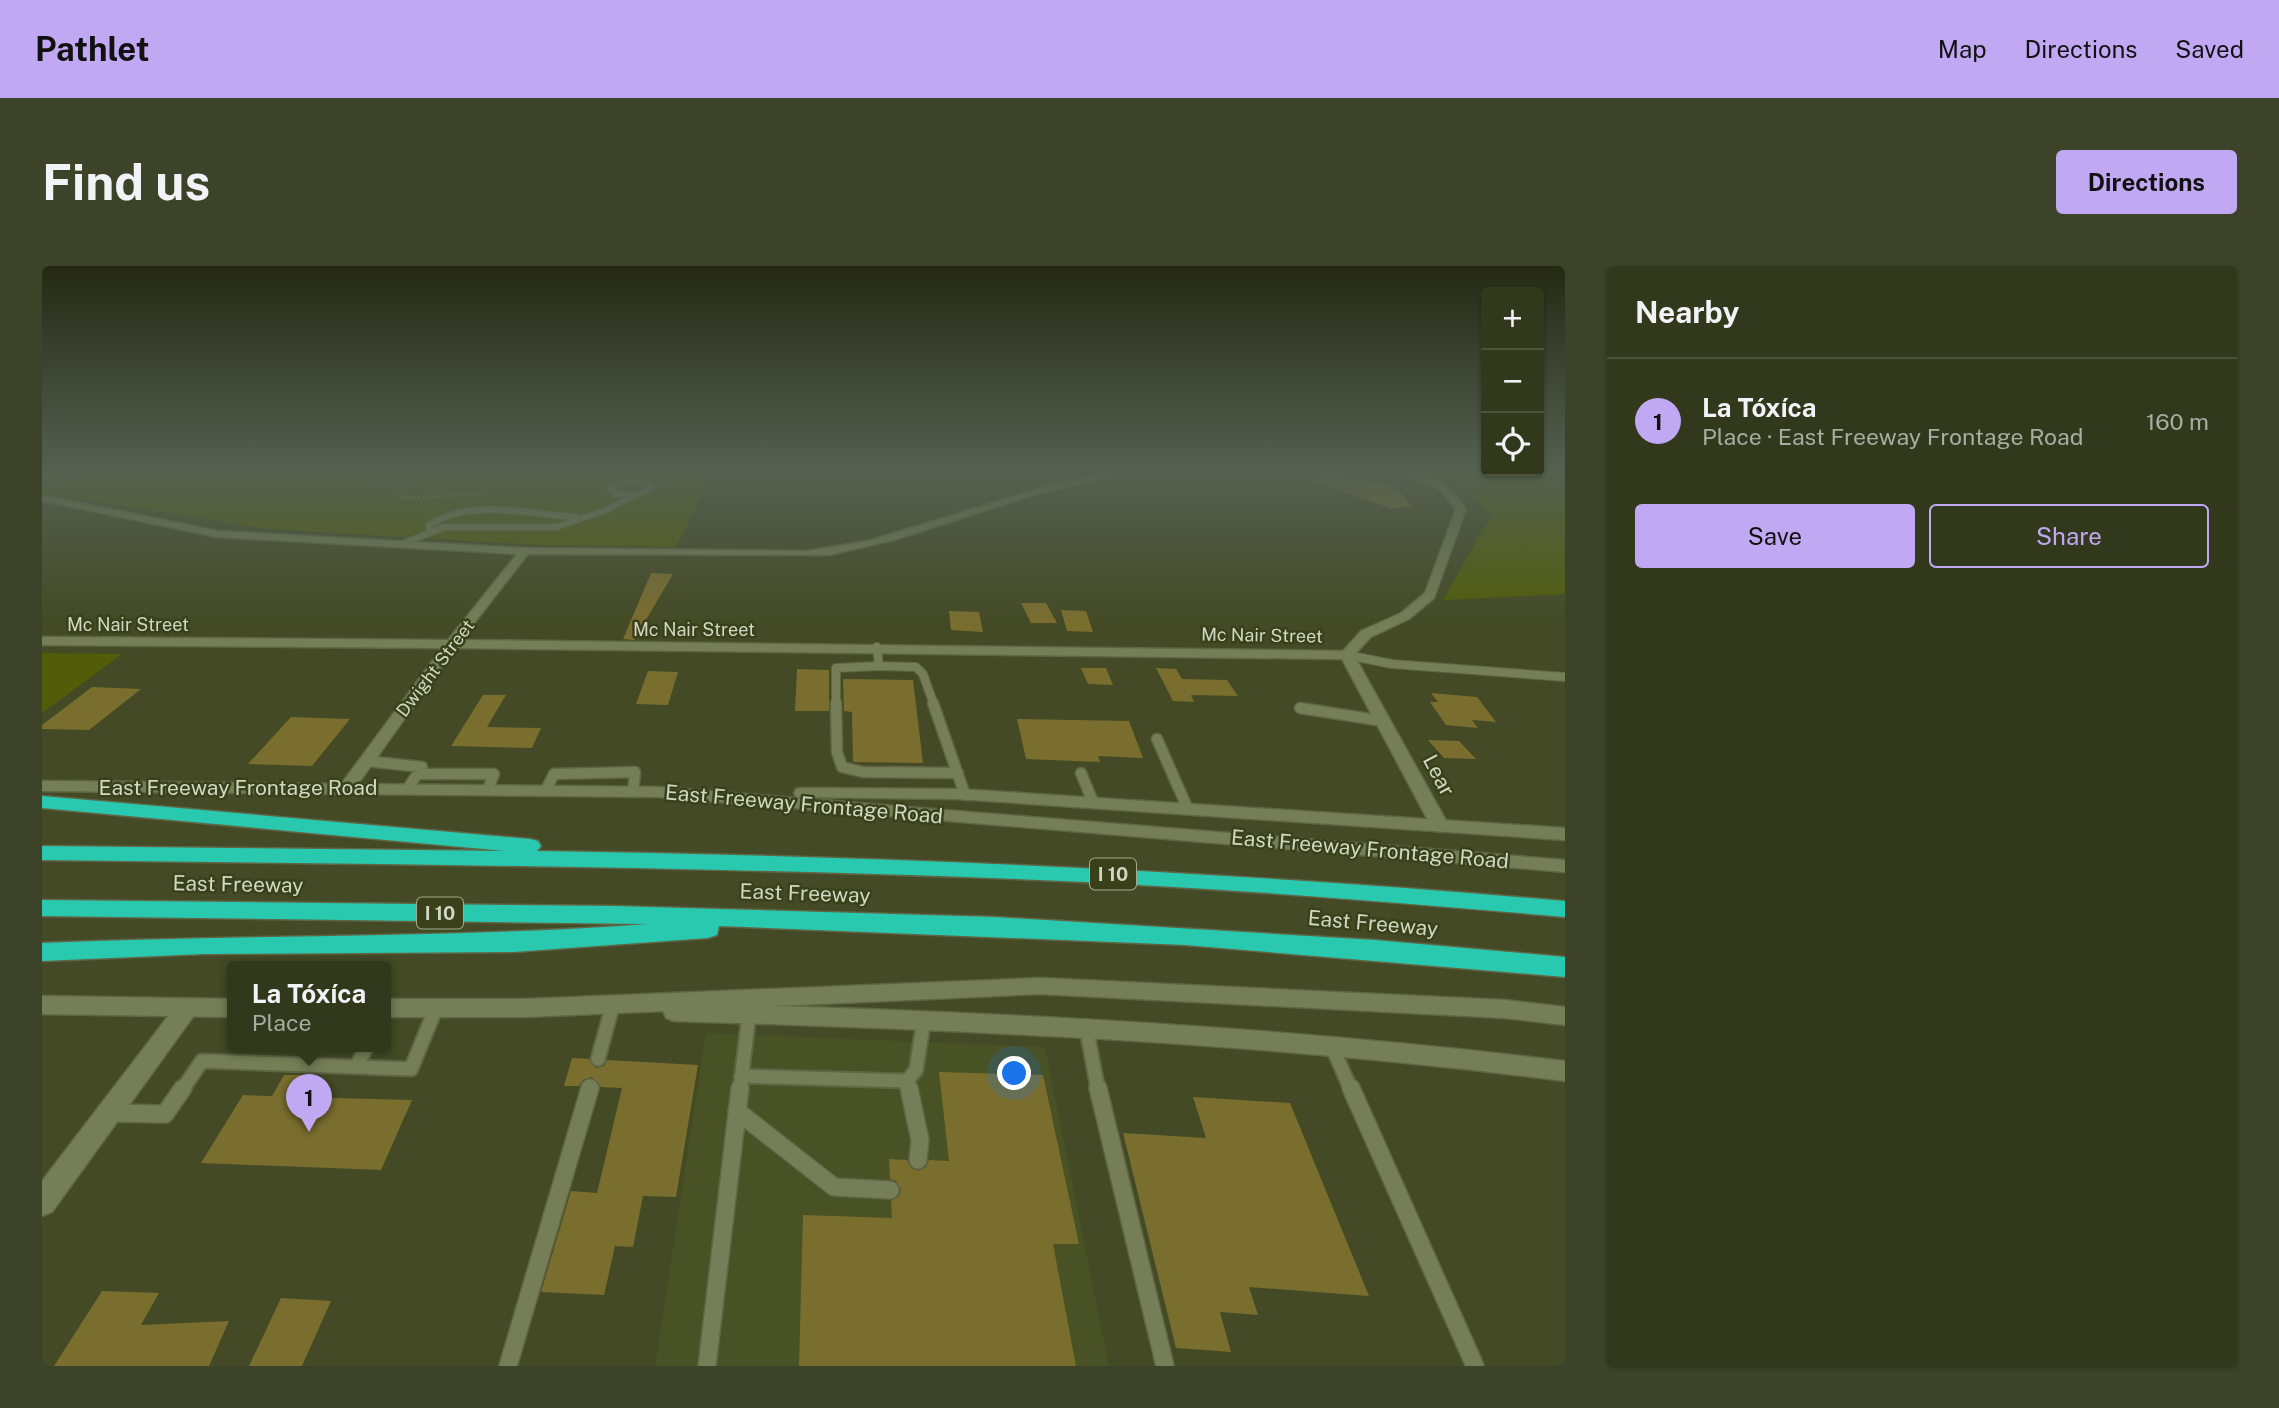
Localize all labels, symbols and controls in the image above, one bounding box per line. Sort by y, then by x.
text: Pathlet [35,30,150,68]
text: Map [1938,35,1987,63]
text: Directions [2025,35,2137,63]
text: Saved [2175,35,2244,63]
button: Directions [2056,150,2237,214]
text: Find us [42,153,210,211]
map controls [1481,287,1544,476]
button: + [1481,287,1544,350]
text: Nearby [1635,294,1739,330]
button: − [1481,350,1544,413]
text: La Tóxíca [1702,392,1816,423]
text: 1 [1653,408,1663,435]
text: 160 m [2146,408,2209,435]
button: locate [1481,413,1544,476]
text: Place · East Freeway Frontage Road [1702,423,2083,450]
button: Save [1635,504,1915,568]
button: Share [1929,504,2209,568]
street label: Mc Nair Street [67,614,189,635]
street label: Dwight Street [392,615,478,721]
street label: Mc Nair Street [633,619,755,640]
street label: Mc Nair Street [1201,623,1323,647]
street label: Lear [1418,750,1460,800]
street label: East Freeway Frontage Road [99,775,377,800]
street label: East Freeway Frontage Road [664,779,944,829]
street label: East Freeway Frontage Road [1230,824,1510,874]
road number: I 10 [1090,859,1136,890]
street label: East Freeway [172,870,304,898]
street label: East Freeway [739,878,871,908]
road number: I 10 [417,898,463,928]
street label: East Freeway [1307,905,1439,941]
popup [227,961,391,1052]
text: La Tóxíca [252,978,366,1009]
text: Place [252,1009,311,1036]
your location [997,1056,1031,1090]
pin: 1 [286,1074,332,1132]

